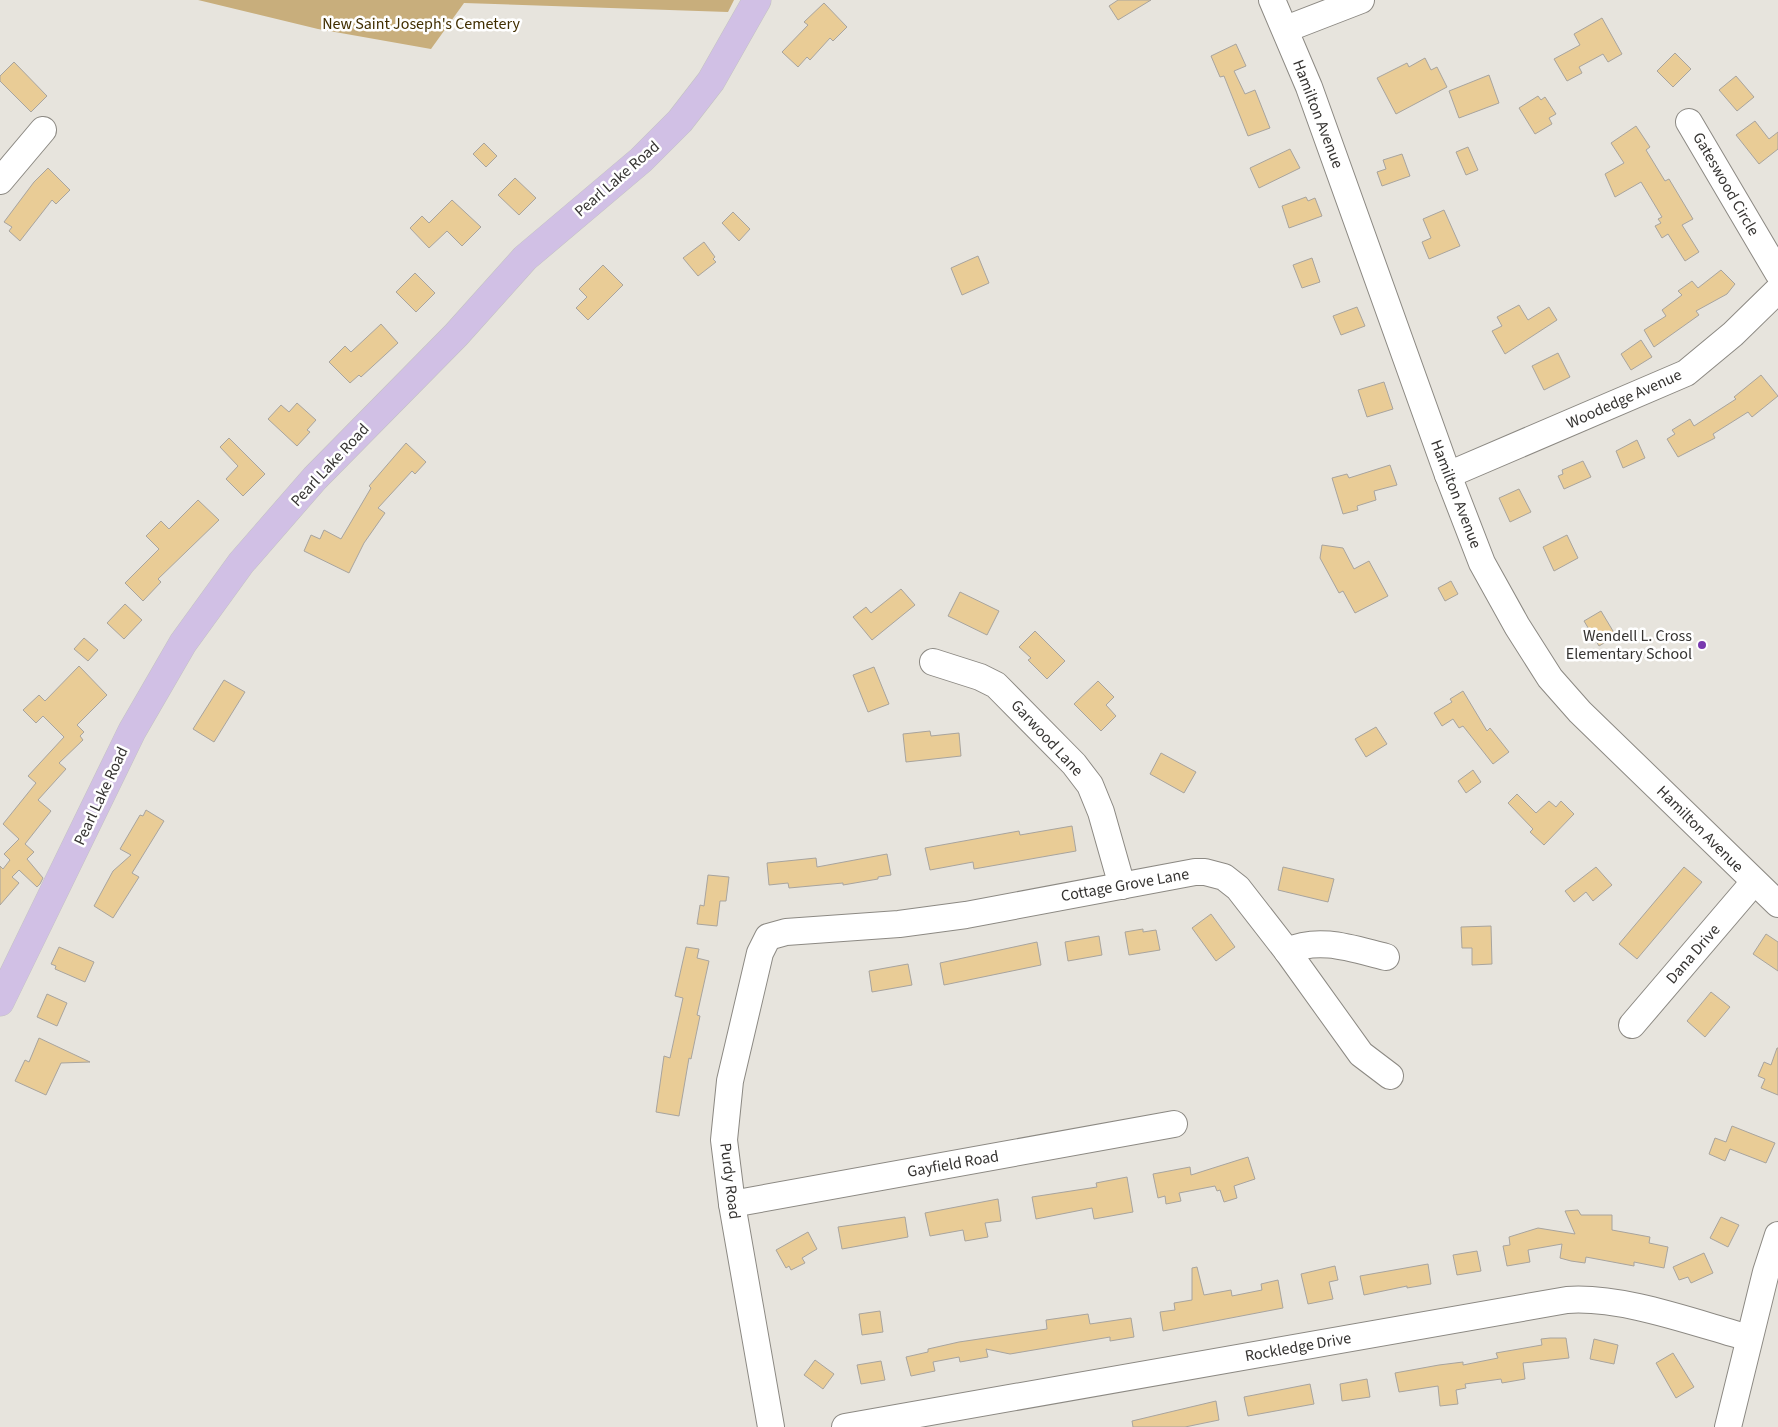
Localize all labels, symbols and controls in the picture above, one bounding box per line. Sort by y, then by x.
park label: New Saint Joseph's Cemetery [322,13,520,35]
street label: Hamilton Avenue [1287,56,1349,172]
street label: Gateswood Circle [1687,128,1765,240]
street label: Pearl Lake Road [570,136,664,222]
street label: Woodedge Avenue [1563,364,1685,434]
street label: Pearl Lake Road [286,419,374,511]
street label: Hamilton Avenue [1425,436,1487,552]
place label: Wendell L. Cross Elementary School [1566,625,1692,665]
marker: Wendell L. Cross Elementary School [1696,639,1708,651]
street label: Garwood Lane [1006,695,1088,781]
street label: Pearl Lake Road [69,743,133,849]
street label: Hamilton Avenue [1652,781,1748,877]
street label: Cottage Grove Lane [1059,863,1191,907]
street label: Dana Drive [1661,919,1725,989]
street label: Purdy Road [714,1141,746,1221]
street label: Gayfield Road [906,1145,1000,1183]
street label: Rockledge Drive [1243,1327,1353,1367]

